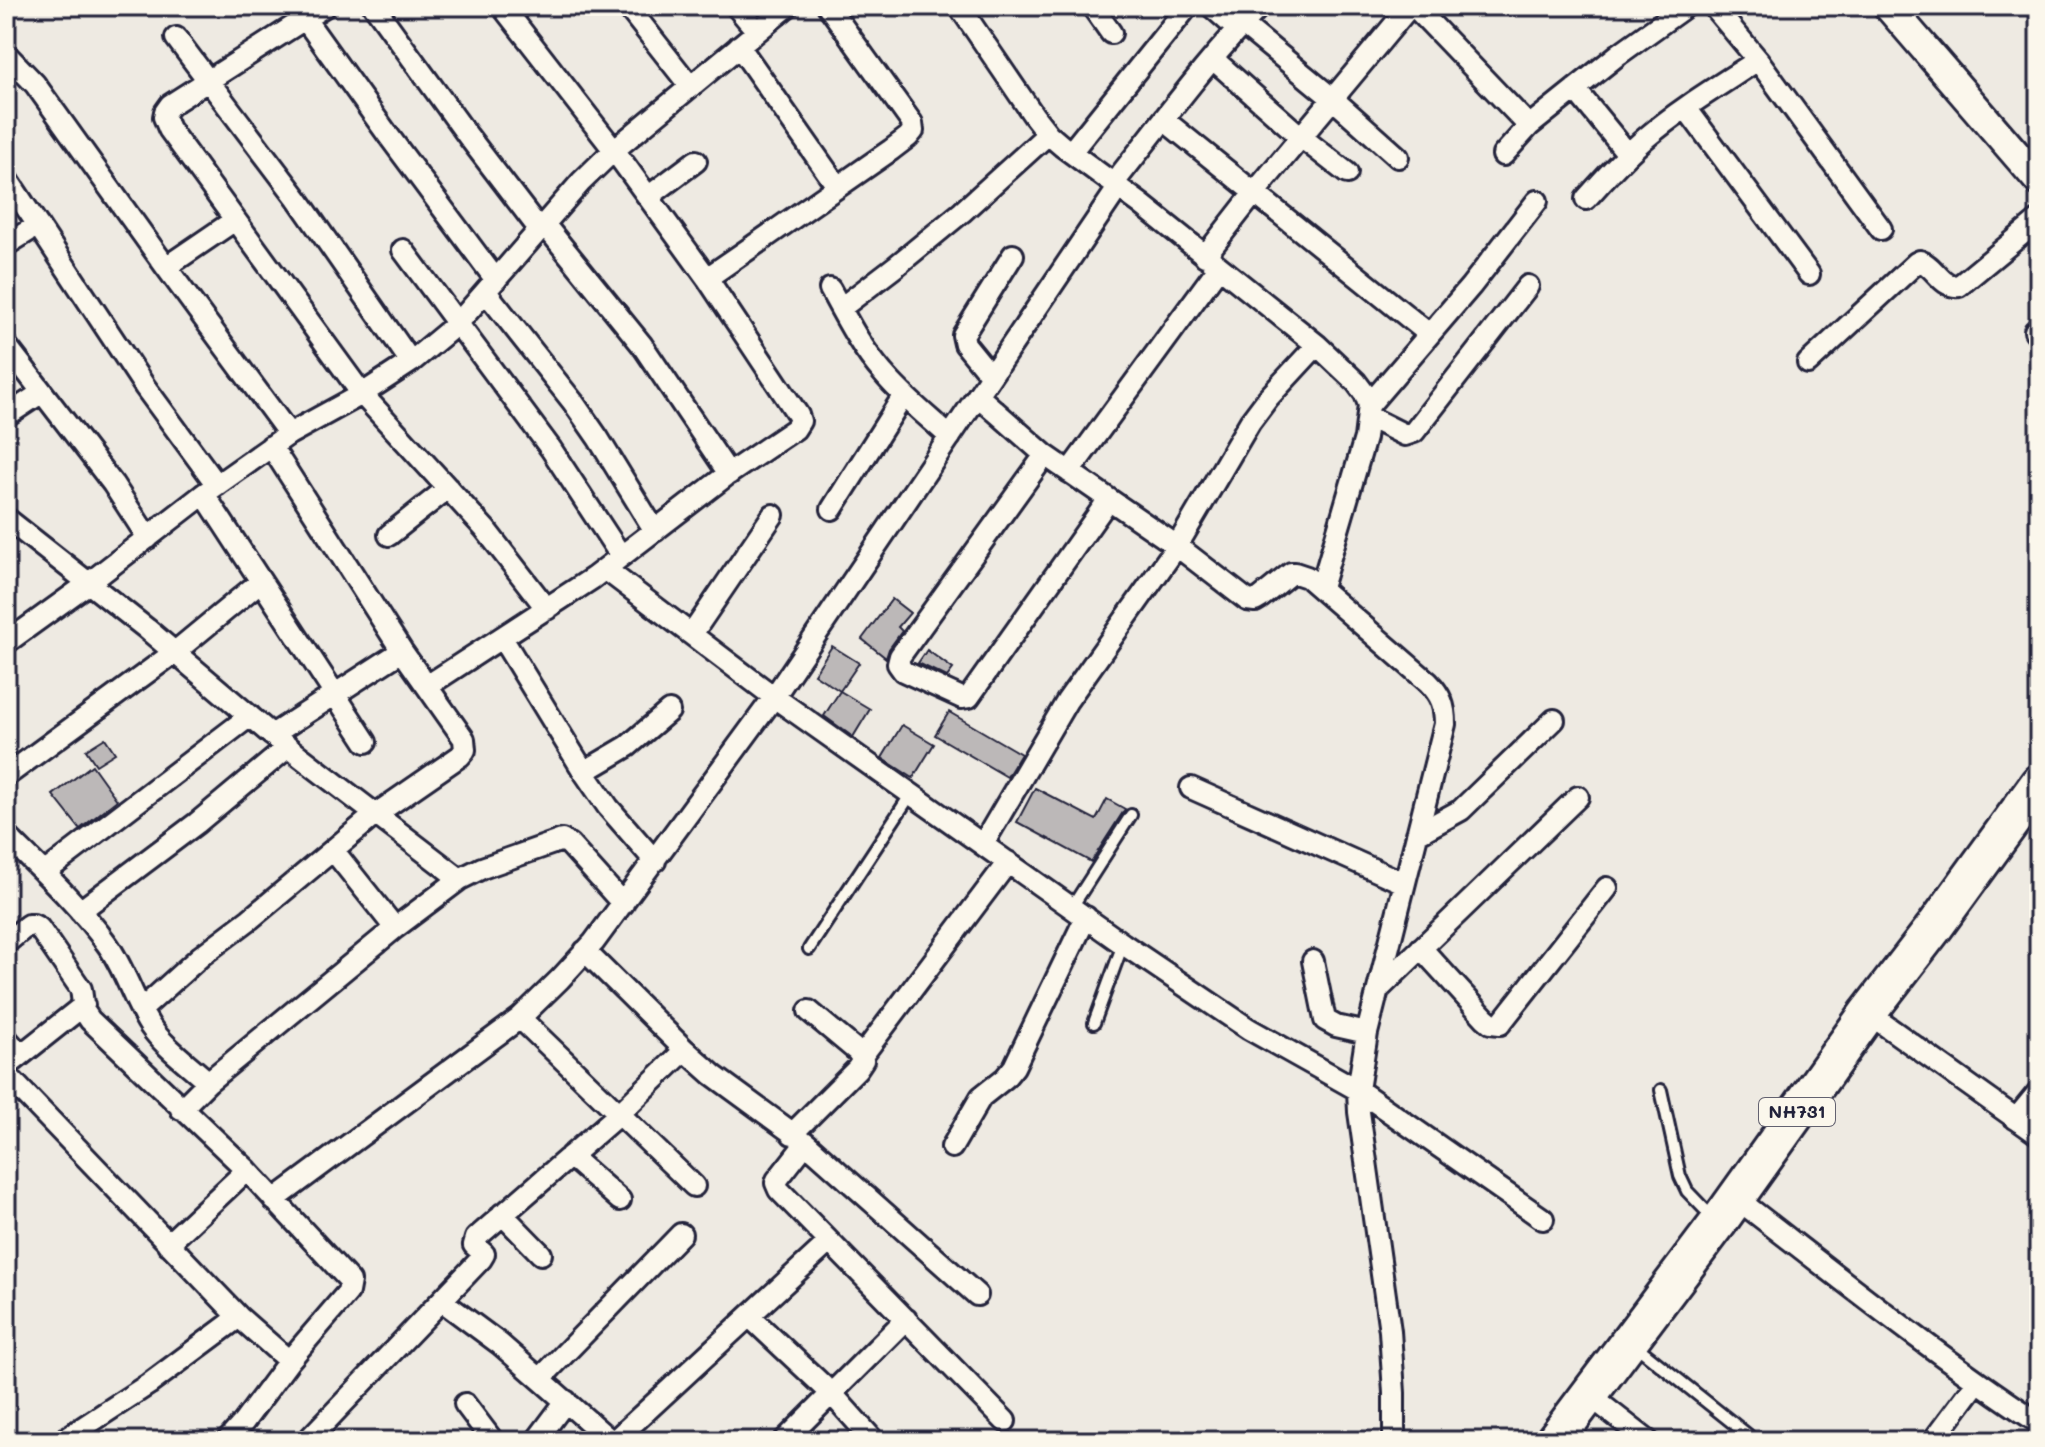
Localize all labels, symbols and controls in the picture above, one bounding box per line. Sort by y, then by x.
road number: NH731 [1759,1098,1835,1126]

